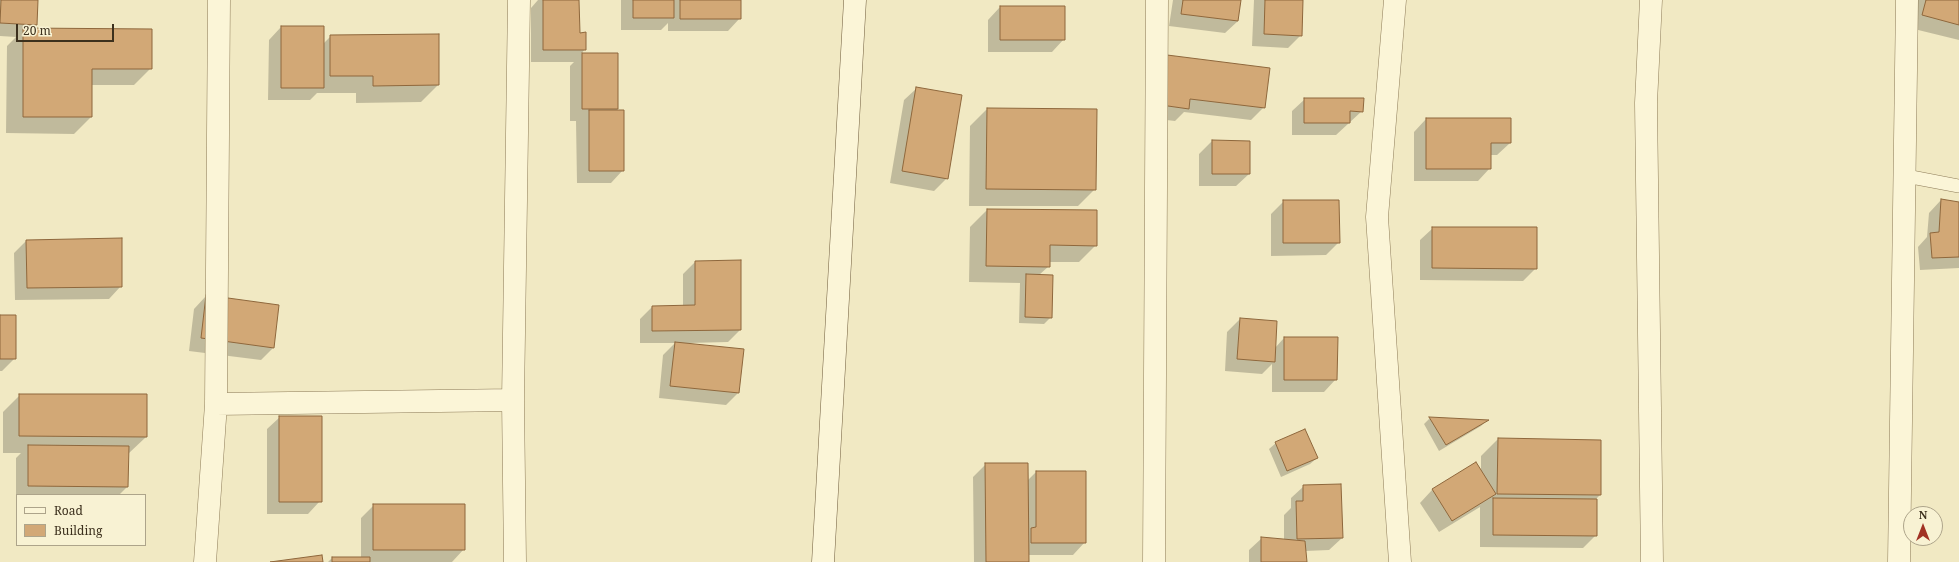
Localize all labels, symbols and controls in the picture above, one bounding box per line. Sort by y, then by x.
scale bar [18,16,116,42]
text: 20 m [23,22,51,39]
legend [16,494,146,546]
text: Road [54,502,83,519]
north arrow [1903,506,1943,546]
text: N [1919,507,1927,522]
text: Building [54,522,102,539]

